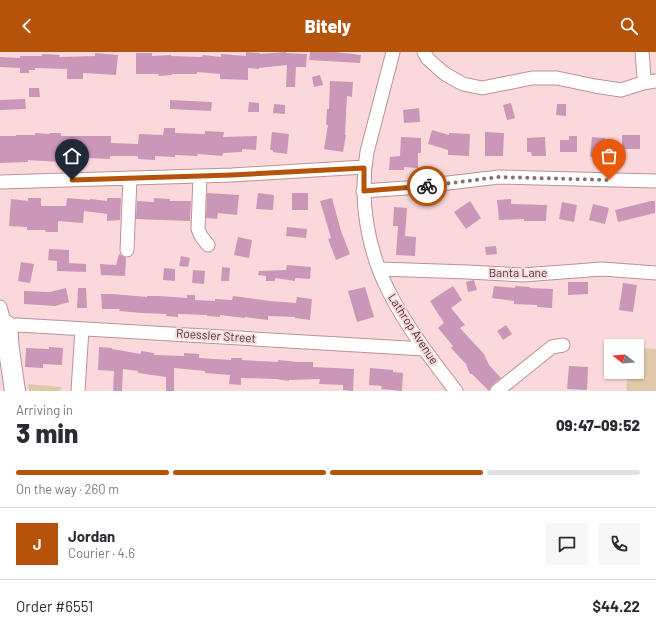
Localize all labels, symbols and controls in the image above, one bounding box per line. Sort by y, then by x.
icon: back [16,15,38,37]
text: Bitely [305,15,351,37]
icon: search [618,15,640,37]
pin [55,139,89,180]
pin [592,139,626,180]
icon: home [61,145,83,167]
icon: bag [598,145,620,167]
courier [407,166,447,206]
icon: bike [416,175,438,197]
street label: Banta Lane [489,265,547,279]
street label: Lathrop Avenue [386,290,442,367]
street label: Roessler Street [176,325,257,345]
north arrow [604,339,644,379]
map controls [604,339,644,379]
text: Arriving in [16,402,73,418]
text: 09:47–09:52 [556,416,640,434]
text: 3 min [16,417,78,448]
text: On the way · 260 m [16,481,119,497]
button: chat [546,523,588,565]
button: phone [598,523,640,565]
text: Jordan [68,527,115,545]
text: J [33,535,41,553]
text: Courier · 4.6 [68,545,135,561]
text: Order #6551 [16,597,93,615]
text: $44.22 [592,597,640,615]

